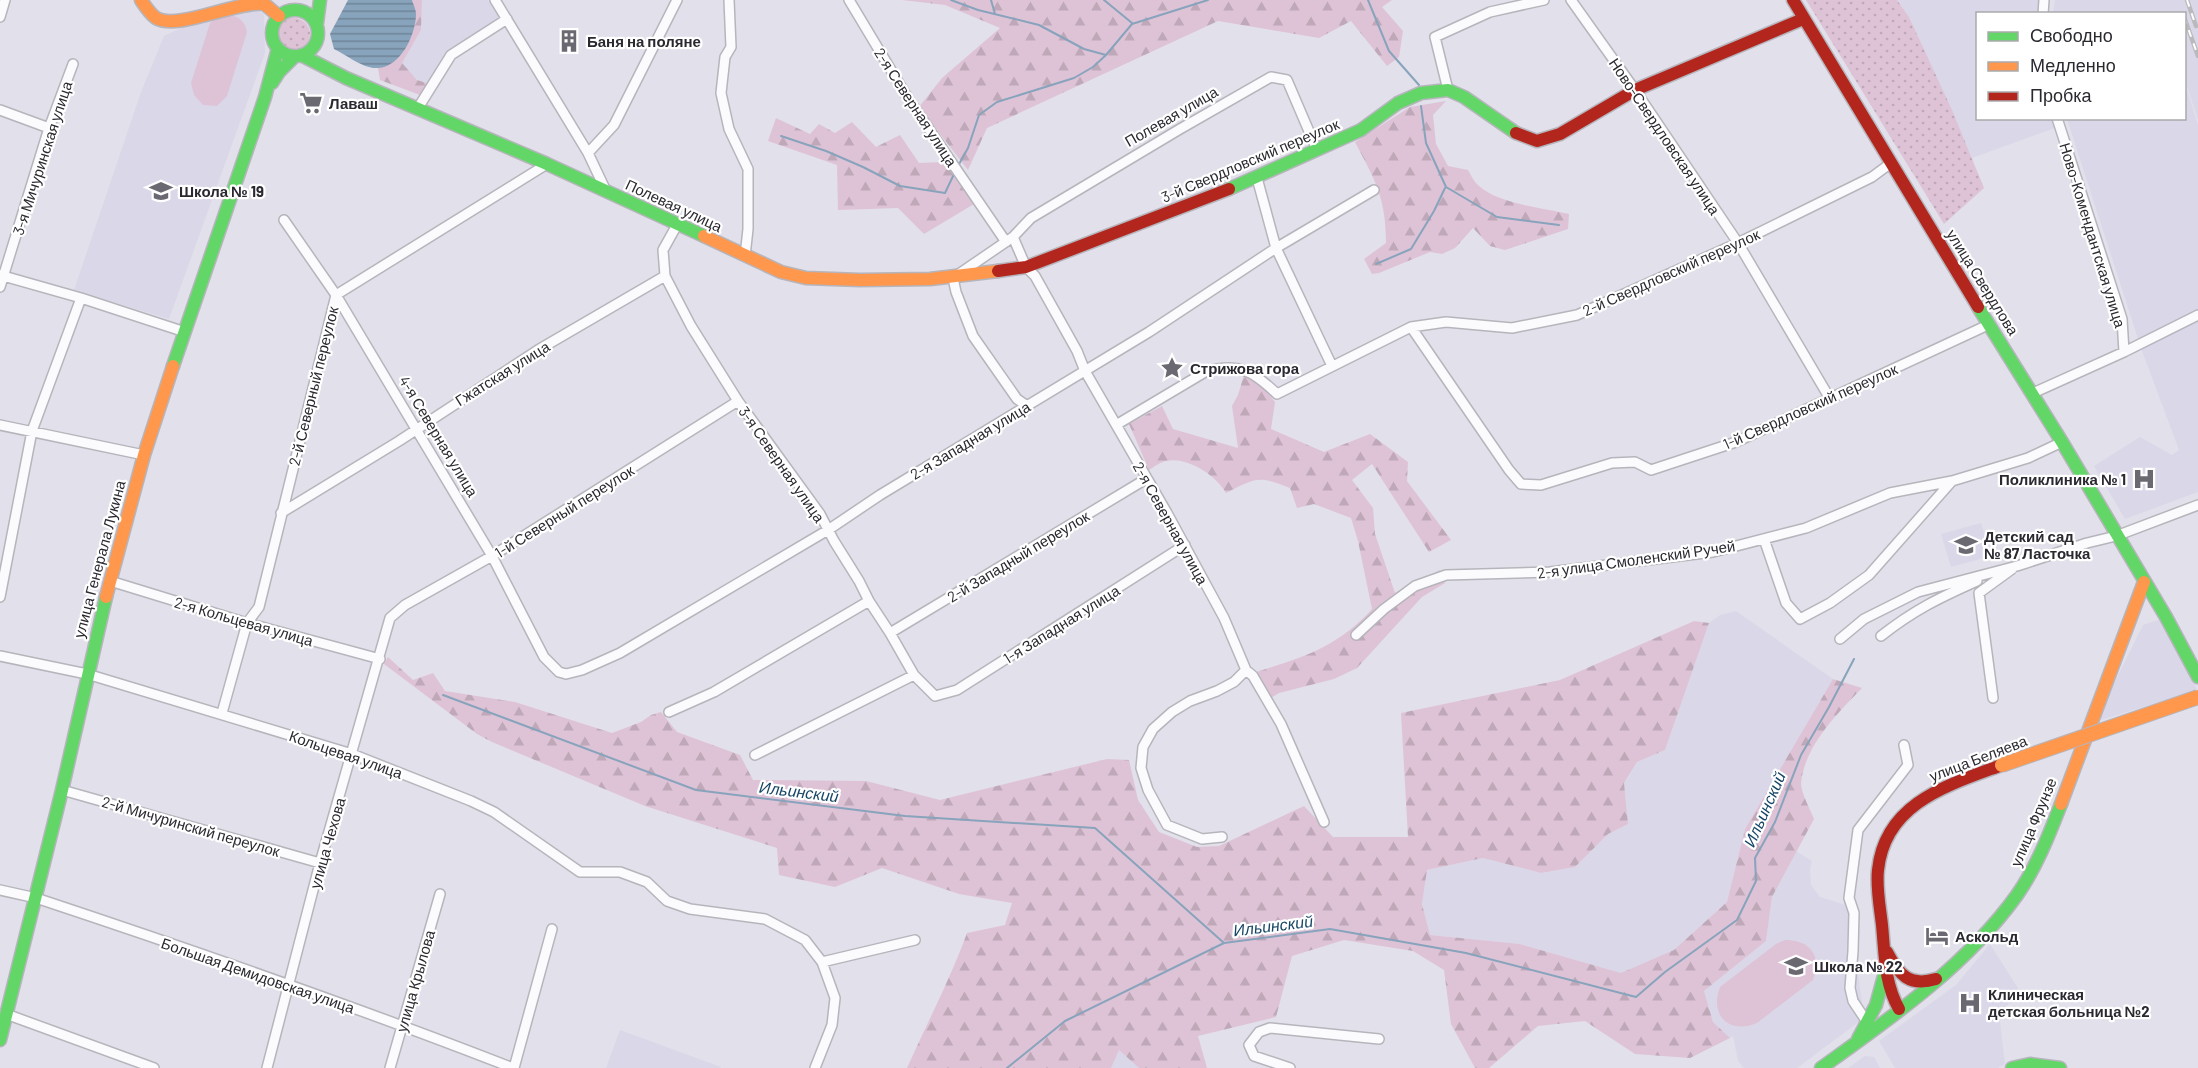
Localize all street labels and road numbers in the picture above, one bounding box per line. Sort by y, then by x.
street label: 2-я Северная улица [871,44,961,170]
street label: Ново-Свердловская улица [1606,54,1725,218]
street label: 3-я Мичуринская улица [9,78,76,237]
street label: Полевая улица [1121,82,1221,150]
street label: 3-й Свердловский переулок [1158,114,1342,206]
street label: Ново-Комендантская улица [2056,140,2130,330]
street label: Полевая улица [623,175,726,235]
street label: 2-й Свердловский переулок [1580,225,1763,319]
street label: улица Свердлова [1943,226,2023,339]
street label: 2-й Северный переулок [284,304,342,467]
street label: Гжатская улица [451,336,553,409]
street label: 1-й Свердловский переулок [1720,359,1900,453]
street label: 4-я Северная улица [396,372,483,500]
street label: 2-я Западная улица [907,397,1034,483]
street label: 3-я Северная улица [735,403,829,526]
street label: 2-я Северная улица [1130,458,1213,588]
street label: 1-й Северный переулок [491,461,637,561]
street label: улица Генерала Лукина [69,478,129,640]
street label: 2-й Западный переулок [944,506,1093,606]
street label: 2-я улица Смоленский Ручей [1536,536,1736,582]
street label: 1-я Западная улица [999,581,1123,667]
street label: 2-я Кольцевая улица [172,593,316,650]
street label: Кольцевая улица [287,726,406,782]
street label: улица Беляева [1927,731,2030,785]
street label: улица Фрунзе [2006,775,2060,869]
street label: 2-й Мичуринский переулок [100,792,282,860]
street label: улица Чехова [305,795,349,891]
street label: улица Крылова [392,927,438,1034]
street label: Большая Демидовская улица [159,933,358,1017]

